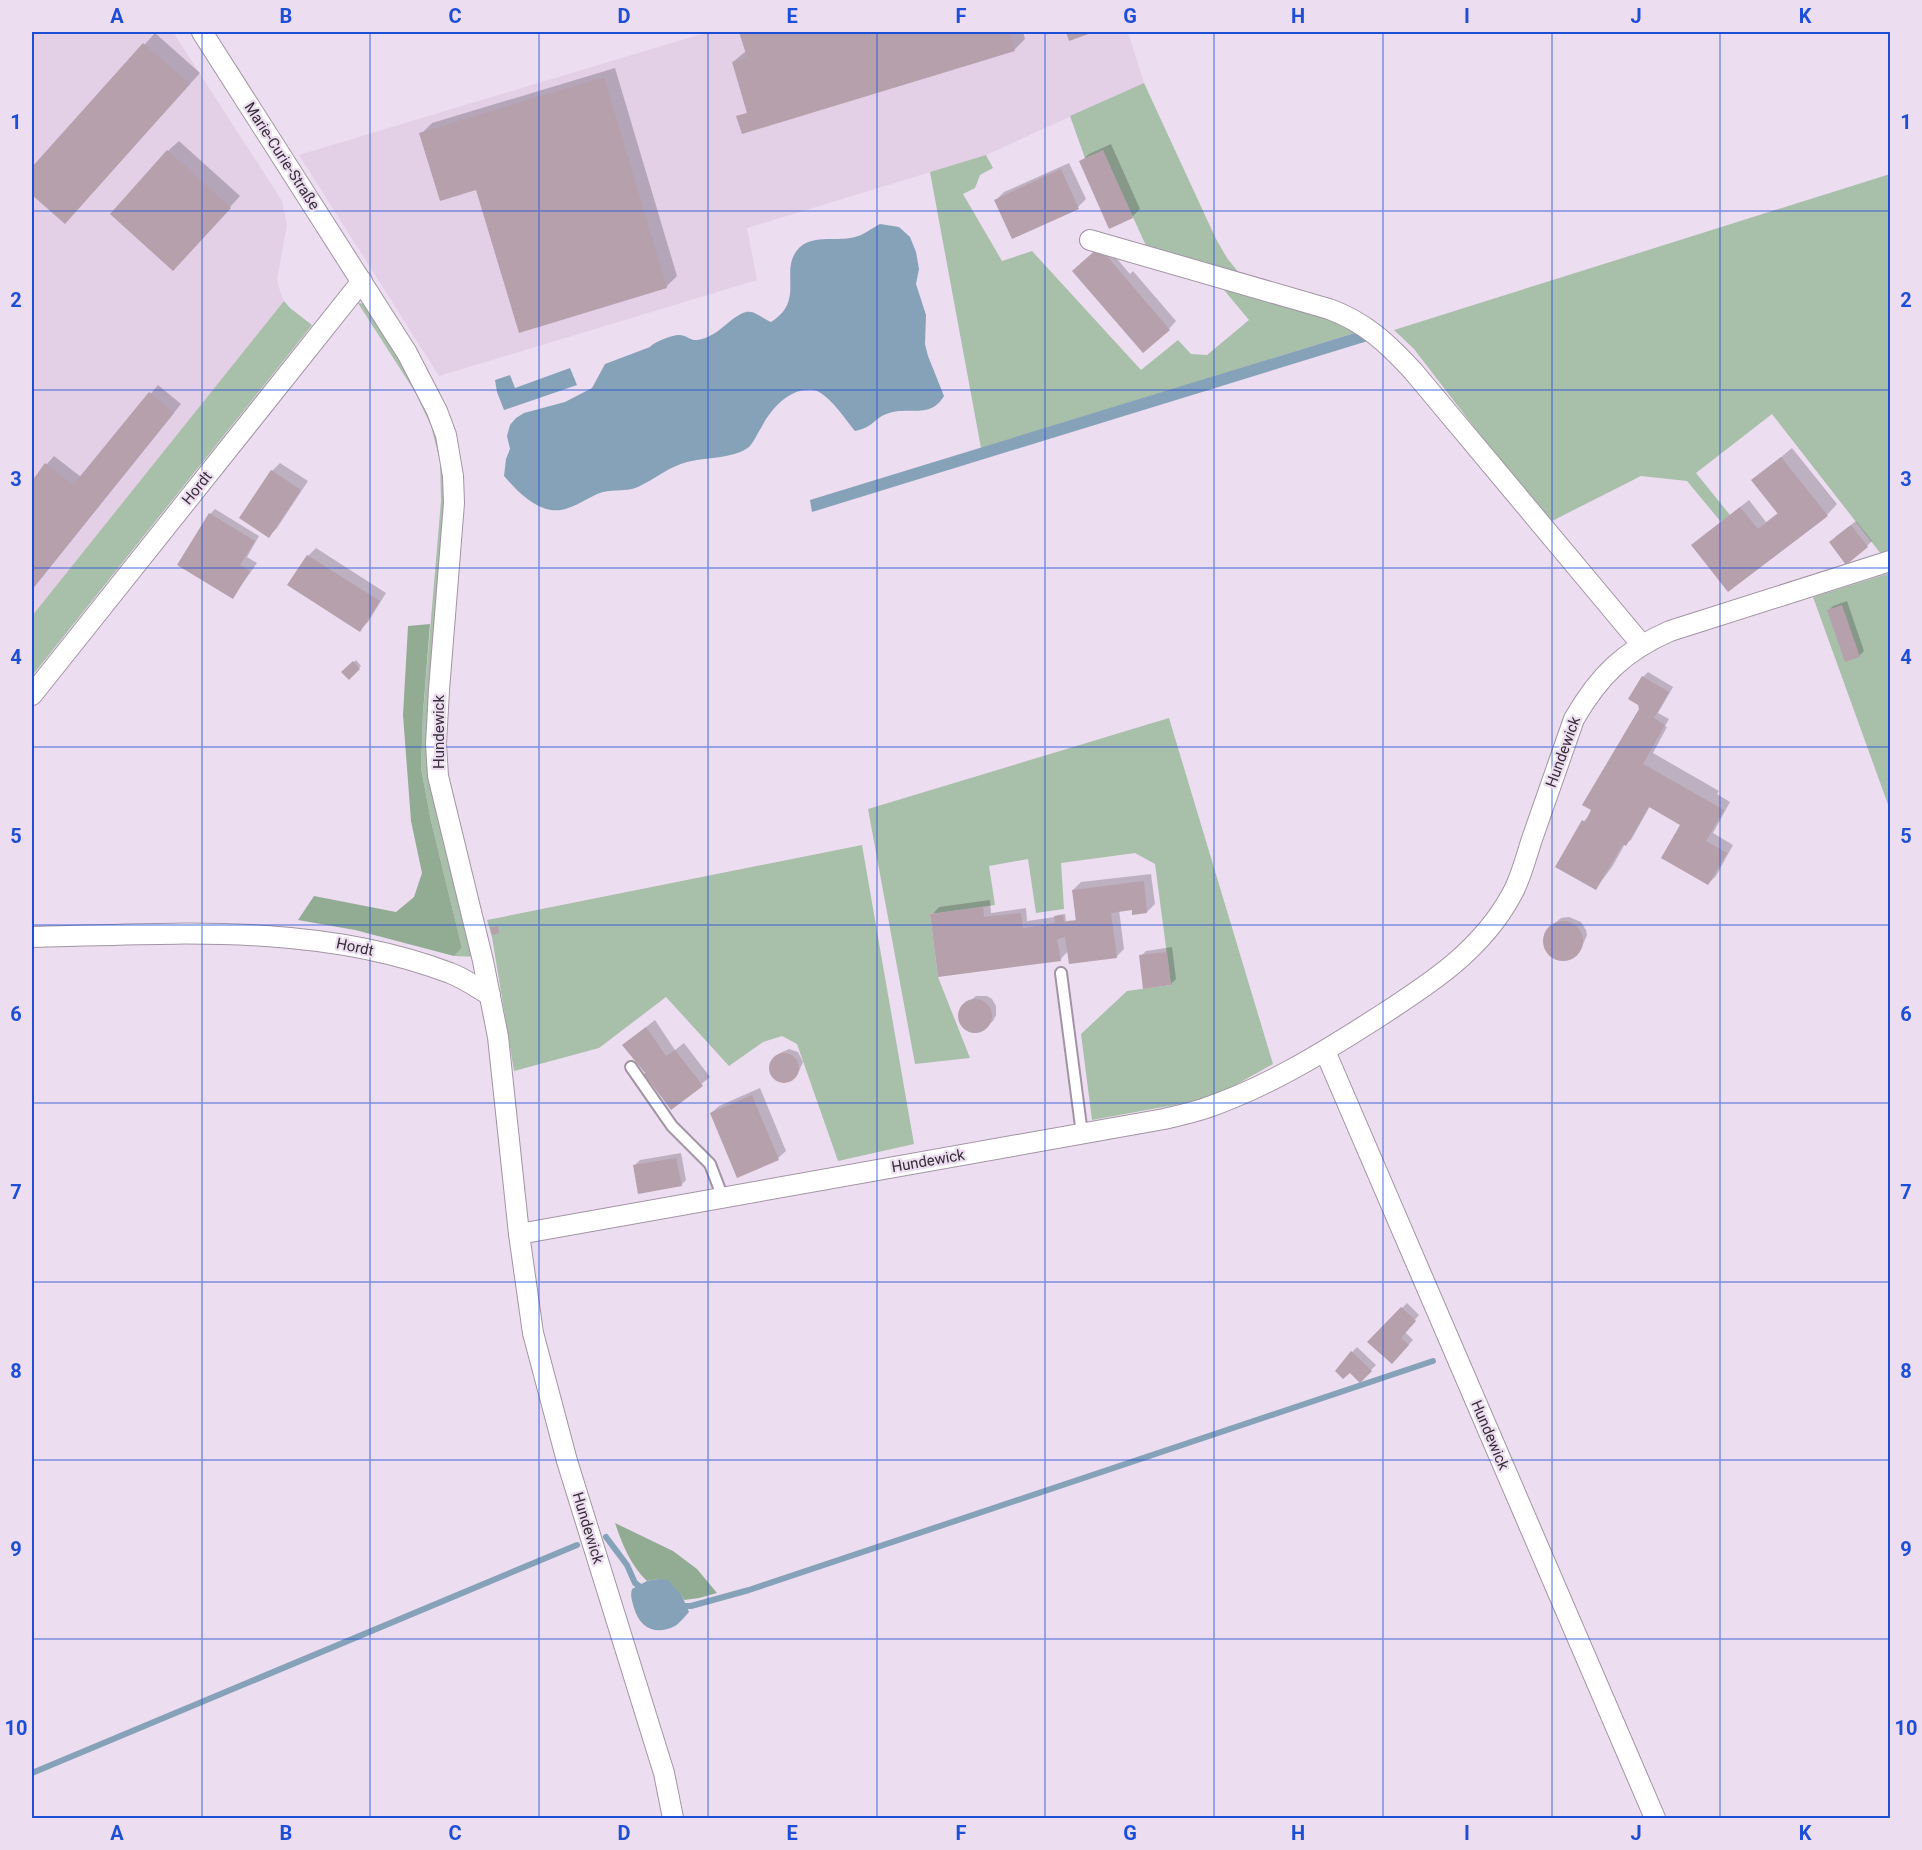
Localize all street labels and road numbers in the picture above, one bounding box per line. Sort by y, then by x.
street label: Marie-Curie-Straße [241,99,323,213]
street label: Hordt [178,468,216,508]
street label: Hundewick [430,695,448,769]
street label: Hundewick [1542,714,1584,790]
street label: Hordt [335,934,375,960]
street label: Hundewick [890,1146,966,1176]
street label: Hundewick [1467,1397,1513,1473]
street label: Hundewick [569,1490,608,1566]

